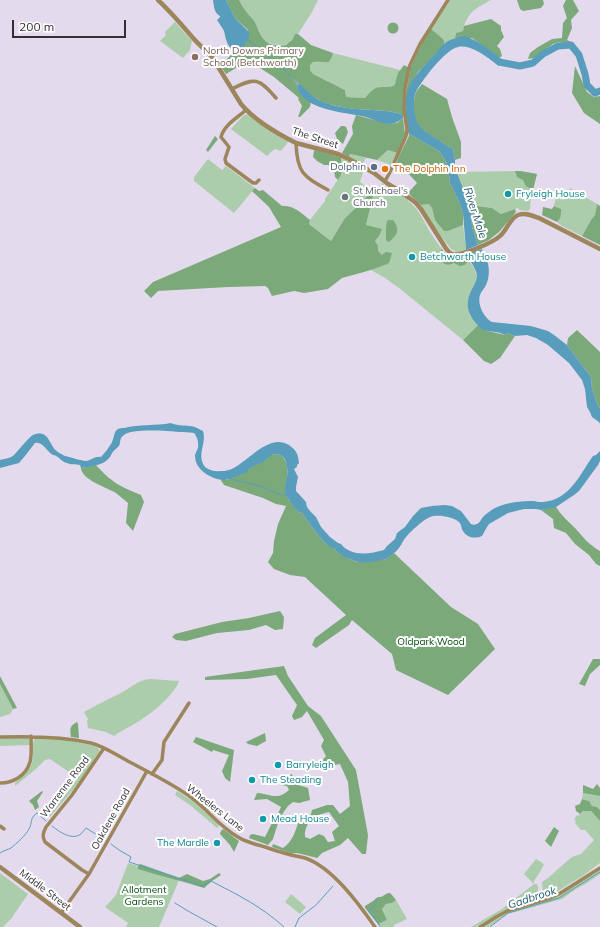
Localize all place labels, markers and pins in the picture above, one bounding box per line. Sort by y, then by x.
place label: North Downs Primary School (Betchworth) [203,45,304,68]
marker: North Downs Primary School (Betchworth) [190,52,200,62]
place label: Dolphin [330,161,366,173]
marker: Dolphin [369,162,379,172]
place label: The Dolphin Inn [393,163,466,175]
marker: The Dolphin Inn [380,164,390,174]
place label: St Michael's Church [353,185,408,208]
place label: Fryleigh House [516,188,585,200]
marker: Fryleigh House [503,189,513,199]
marker: St Michael's Church [340,192,350,202]
place label: Betchworth House [420,251,506,263]
marker: Betchworth House [407,252,417,262]
place label: Barryleigh [286,759,334,771]
marker: Barryleigh [273,760,283,770]
place label: The Steading [260,774,321,786]
marker: The Steading [247,775,257,785]
place label: Mead House [271,813,329,825]
marker: Mead House [258,814,268,824]
place label: The Mardle [157,837,209,849]
marker: The Mardle [212,838,222,848]

